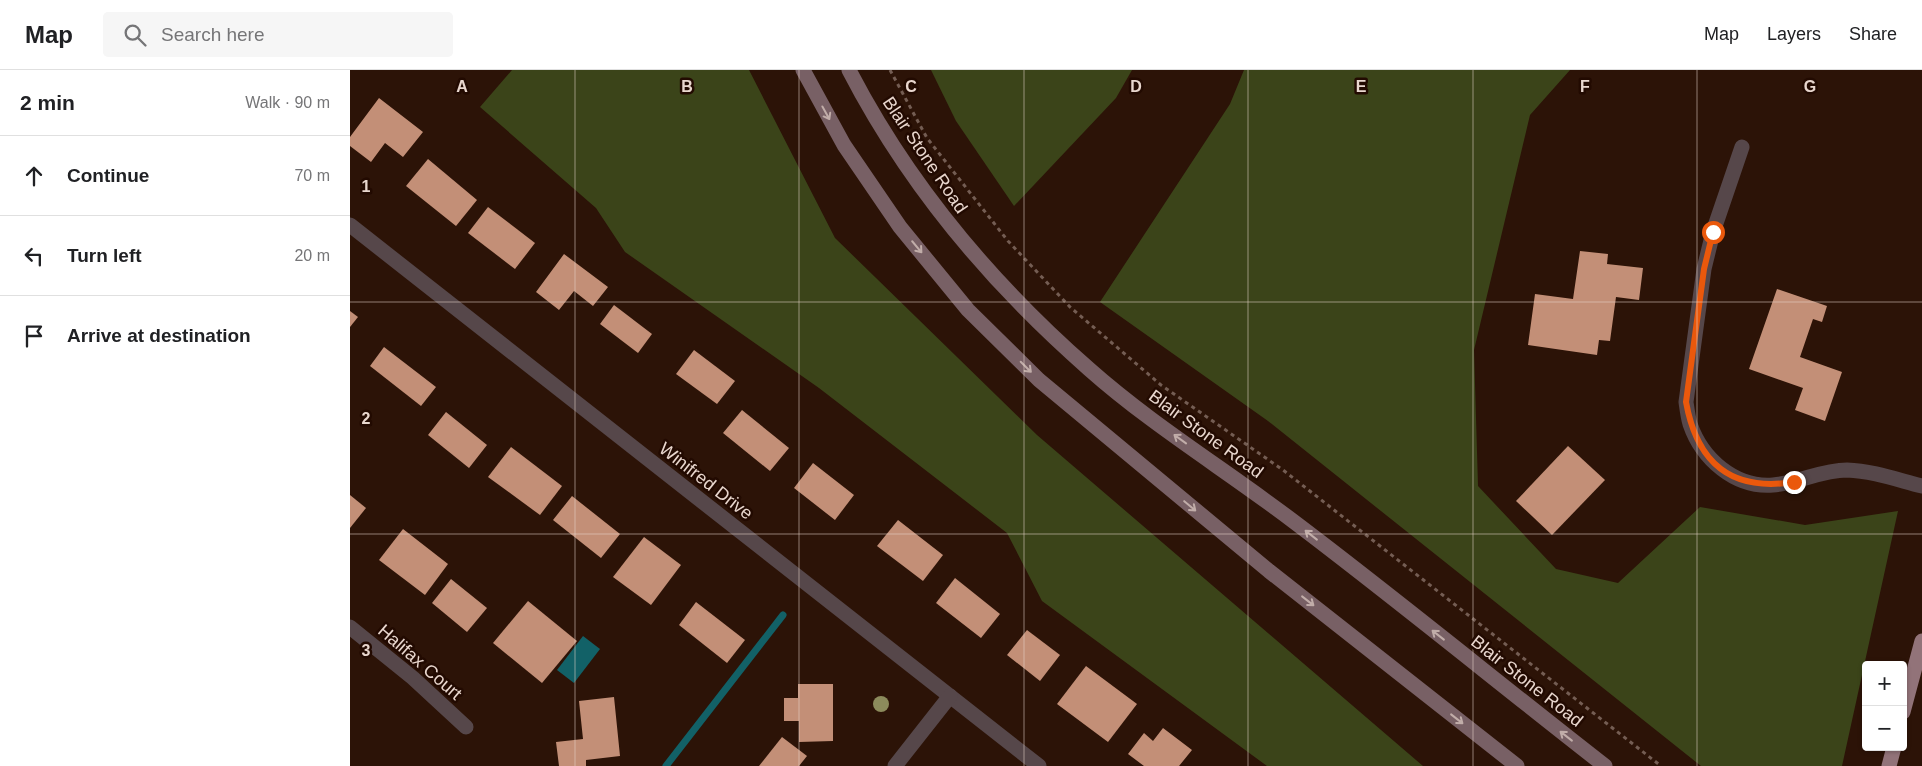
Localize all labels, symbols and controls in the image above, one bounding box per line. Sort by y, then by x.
search box [103,12,453,57]
text: Map [25,21,73,48]
icon: search [121,21,149,49]
text: Search here [161,24,265,45]
text: Map [1704,24,1739,44]
text: Layers [1767,24,1821,44]
text: Share [1849,24,1897,44]
text: A [456,78,468,95]
text: B [681,78,693,95]
text: C [905,78,917,95]
text: D [1130,78,1142,95]
text: E [1356,78,1367,95]
text: F [1580,78,1590,95]
text: G [1804,78,1816,95]
text: 2 min [20,91,75,114]
street label: Blair Stone Road [879,93,971,217]
text: Walk · 90 m [245,94,330,111]
one-way arrow [821,105,831,120]
icon: ahead [20,162,48,190]
text: Continue [67,165,149,186]
text: 70 m [294,167,330,184]
text: 1 [362,178,371,195]
route start [1702,221,1725,244]
one-way arrow [911,241,922,254]
icon: left [20,242,48,270]
text: Turn left [67,245,142,266]
text: 20 m [294,247,330,264]
icon: arrive [20,322,48,350]
text: Arrive at destination [67,325,251,346]
one-way arrow [1020,361,1032,374]
street label: Blair Stone Road [1145,386,1267,482]
text: 2 [362,410,371,427]
one-way arrow [1173,434,1187,444]
street label: Winifred Drive [655,438,757,524]
route end [1783,471,1806,494]
one-way arrow [1183,501,1196,512]
one-way arrow [1304,530,1318,540]
one-way arrow [1301,596,1314,607]
street label: Halifax Court [374,620,466,704]
one-way arrow [1432,630,1445,641]
street label: Blair Stone Road [1467,631,1587,731]
text: 3 [362,642,371,659]
map controls [1862,661,1907,751]
button: + [1862,661,1907,706]
button: − [1862,706,1907,751]
one-way arrow [1450,713,1463,724]
one-way arrow [1560,730,1573,741]

